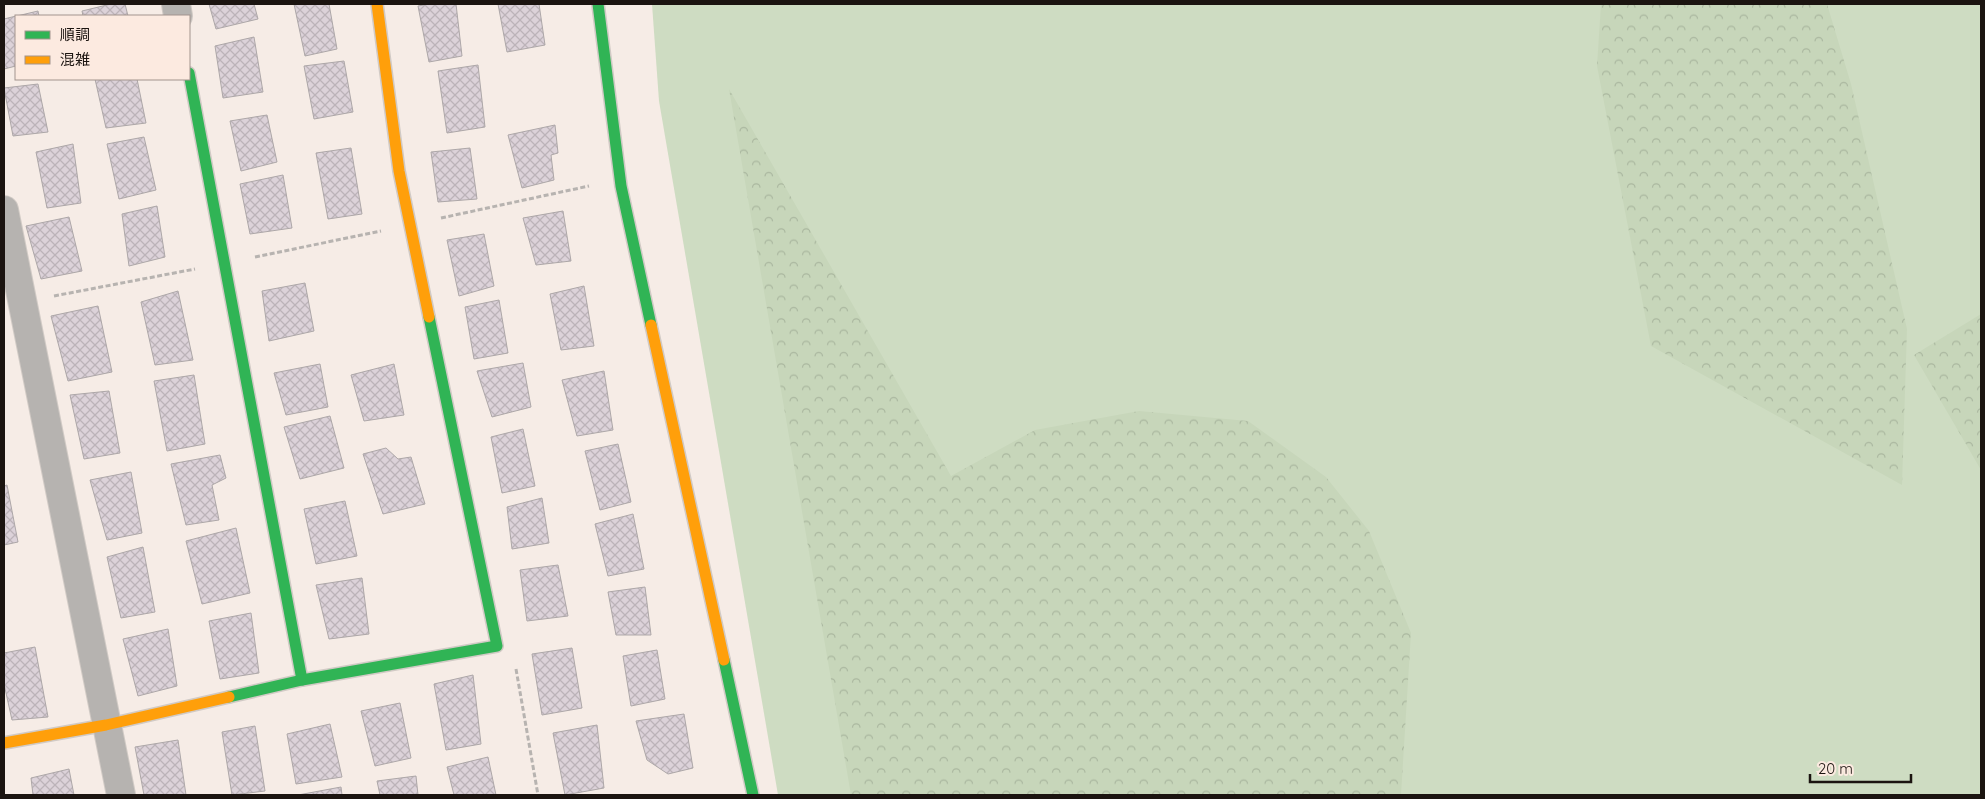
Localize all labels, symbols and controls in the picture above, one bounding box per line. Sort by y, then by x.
legend [15,15,190,80]
text: 順調 [60,25,90,44]
text: 混雑 [60,50,90,69]
scale bar [1810,752,1911,784]
text: 20 m [1818,759,1853,778]

